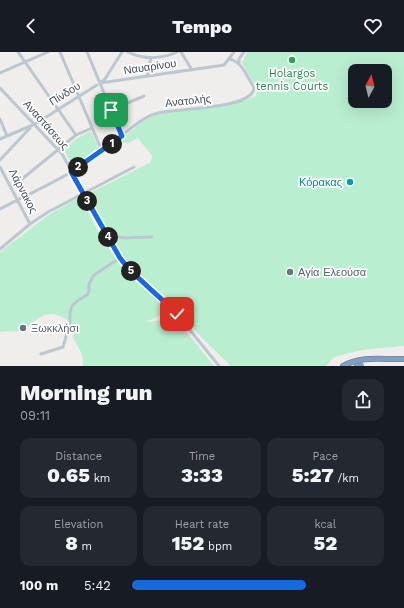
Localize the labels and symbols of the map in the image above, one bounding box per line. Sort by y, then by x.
marker: Holargos tennis Courts [287,55,297,65]
street label: Ναυαρίνου [123,57,177,77]
north arrow [348,64,392,108]
place label: Holargos tennis Courts [256,67,328,93]
street label: Πίνδου [47,79,83,109]
street label: Ανατολής [164,92,212,110]
pin [94,93,128,127]
street label: Αναστάσεως [20,98,72,152]
pin: 1 [102,134,122,154]
pin: 2 [68,157,88,177]
street label: Λάρνακος [6,166,40,216]
place label: Κόρακας [299,176,342,189]
marker: Κόρακας [345,177,355,187]
pin: 3 [77,191,97,211]
pin: 4 [98,227,118,247]
pin: 5 [121,261,141,281]
place label: Αγία Ελεούσα [298,266,367,279]
marker: Αγία Ελεούσα [285,267,295,277]
pin [160,297,194,331]
place label: Ξωκκλήσι [31,322,79,335]
marker: Ξωκκλήσι [18,323,28,333]

